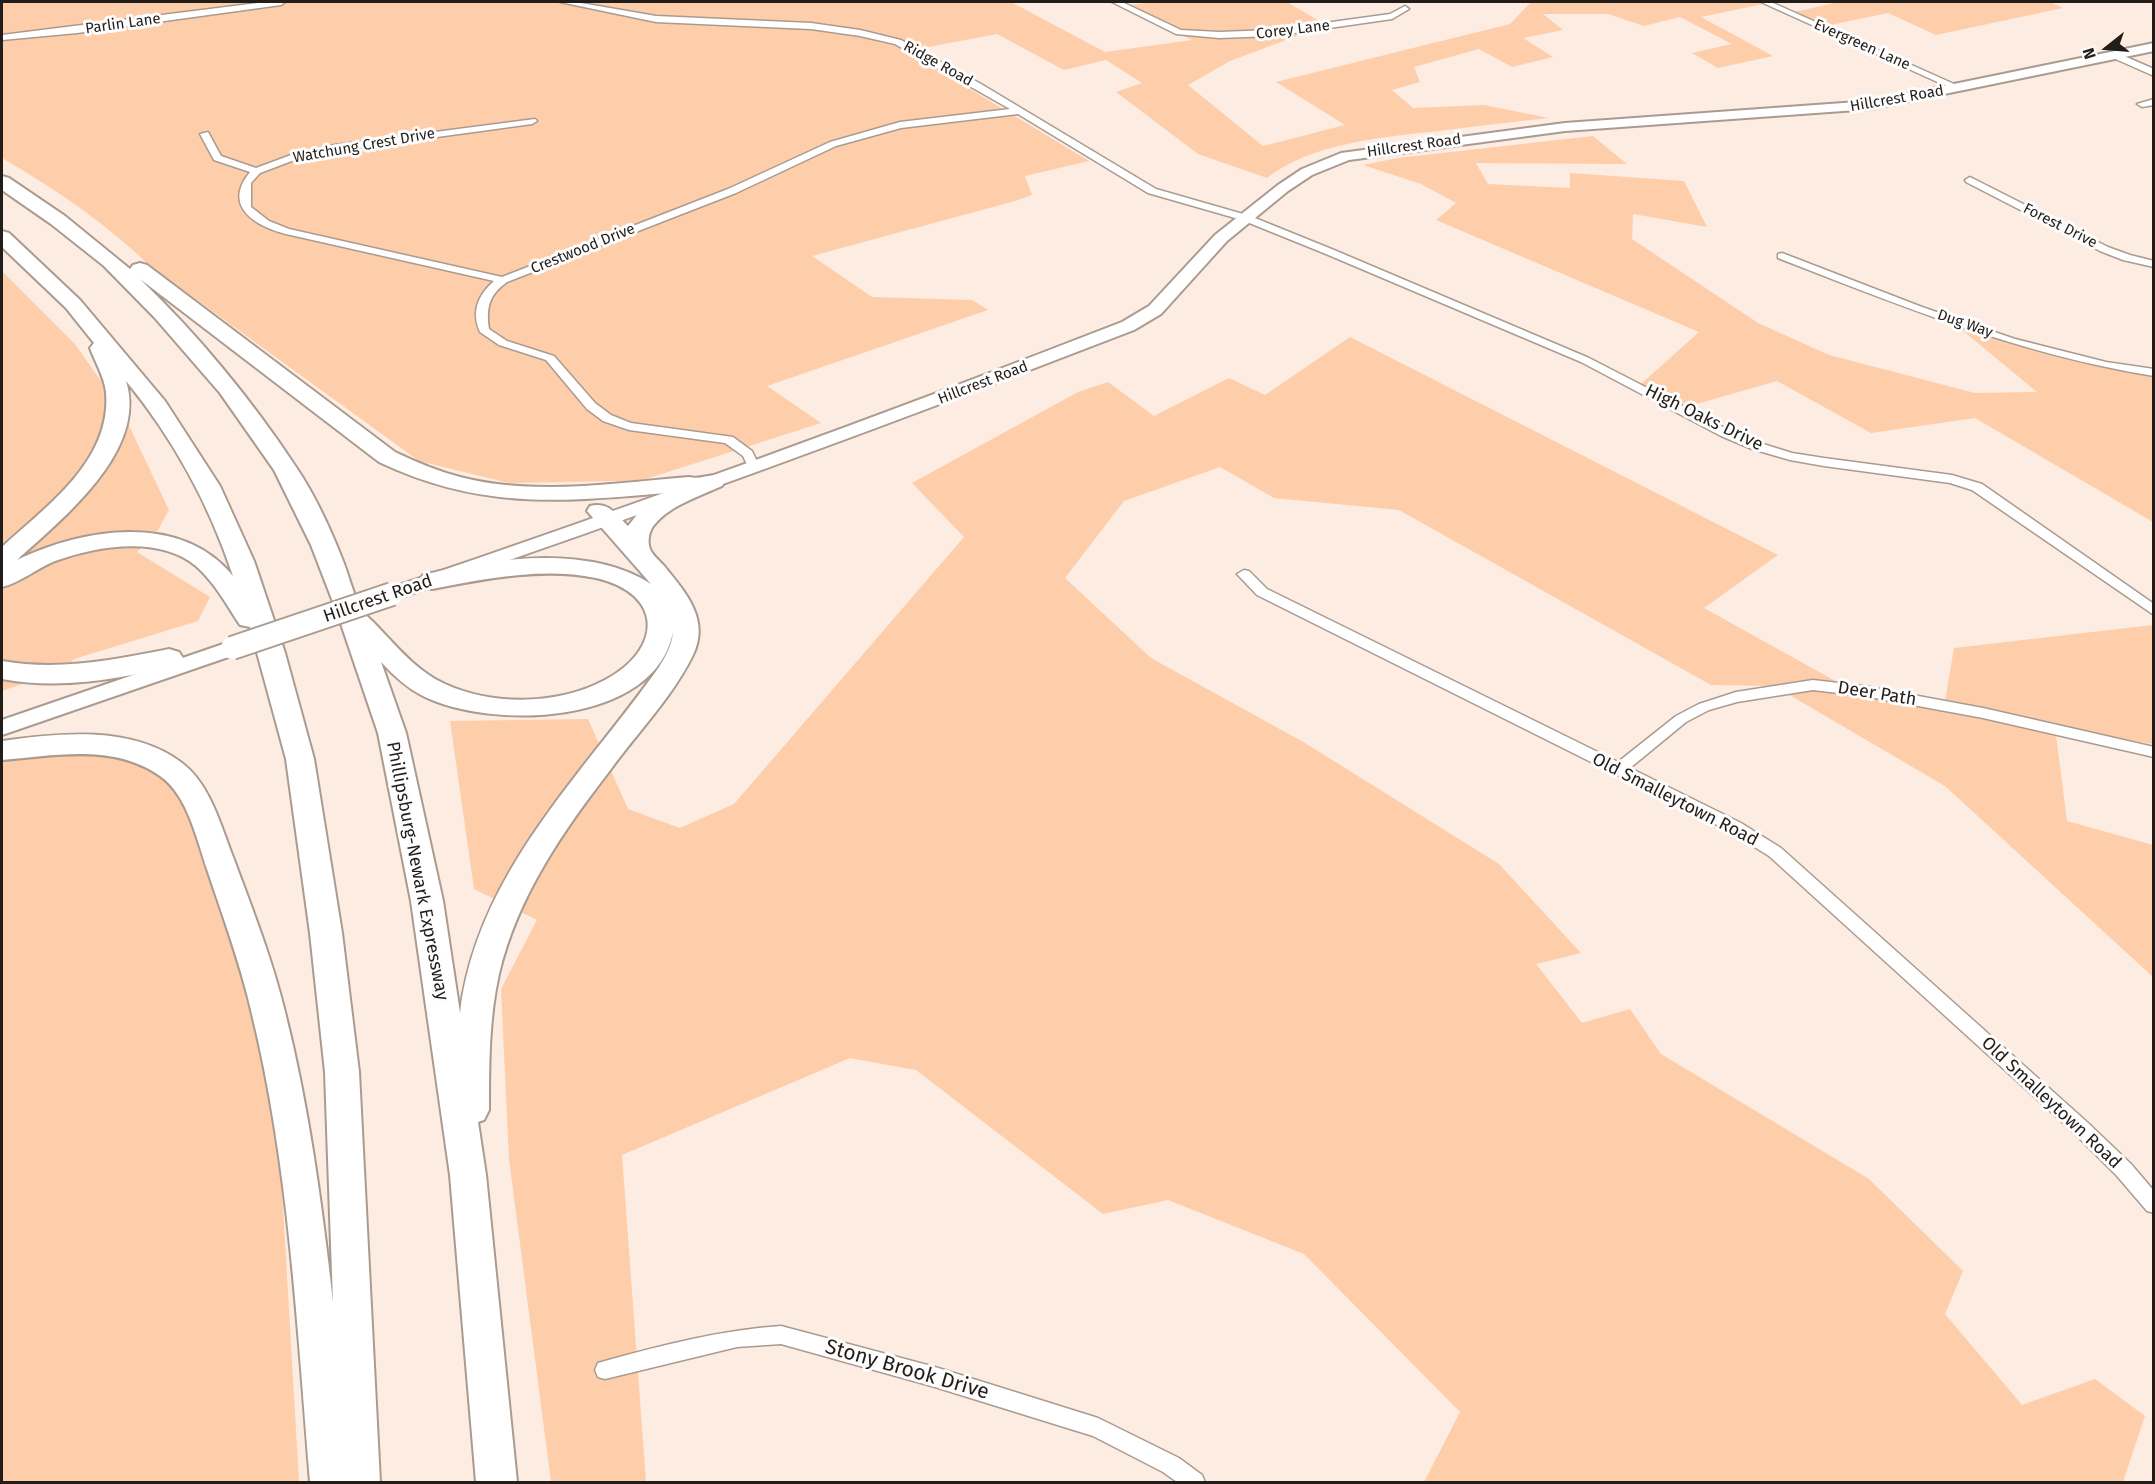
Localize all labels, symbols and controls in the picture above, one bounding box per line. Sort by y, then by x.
street label: Parlin Lane [84,10,162,38]
street label: Evergreen Lane [1811,16,1913,74]
street label: Corey Lane [1255,17,1331,43]
north arrow [2077,18,2137,78]
street label: Ridge Road [900,38,976,90]
text: N [2079,46,2100,61]
street label: Hillcrest Road [1849,82,1945,116]
street label: Watchung Crest Drive [292,125,436,167]
street label: Hillcrest Road [1366,130,1462,162]
street label: Forest Drive [2020,200,2100,252]
street label: Crestwood Drive [528,220,638,278]
street label: Dug Way [1935,306,1995,342]
street label: Hillcrest Road [936,358,1030,408]
street label: High Oaks Drive [1641,380,1767,456]
street label: Hillcrest Road [321,570,435,628]
street label: Deer Path [1836,677,1918,711]
street label: Phillipsburg-Newark Expressway [381,740,453,1002]
street label: Old Smalleytown Road [1588,749,1762,851]
street label: Old Smalleytown Road [1977,1033,2125,1173]
street label: Stony Brook Drive [822,1335,992,1405]

